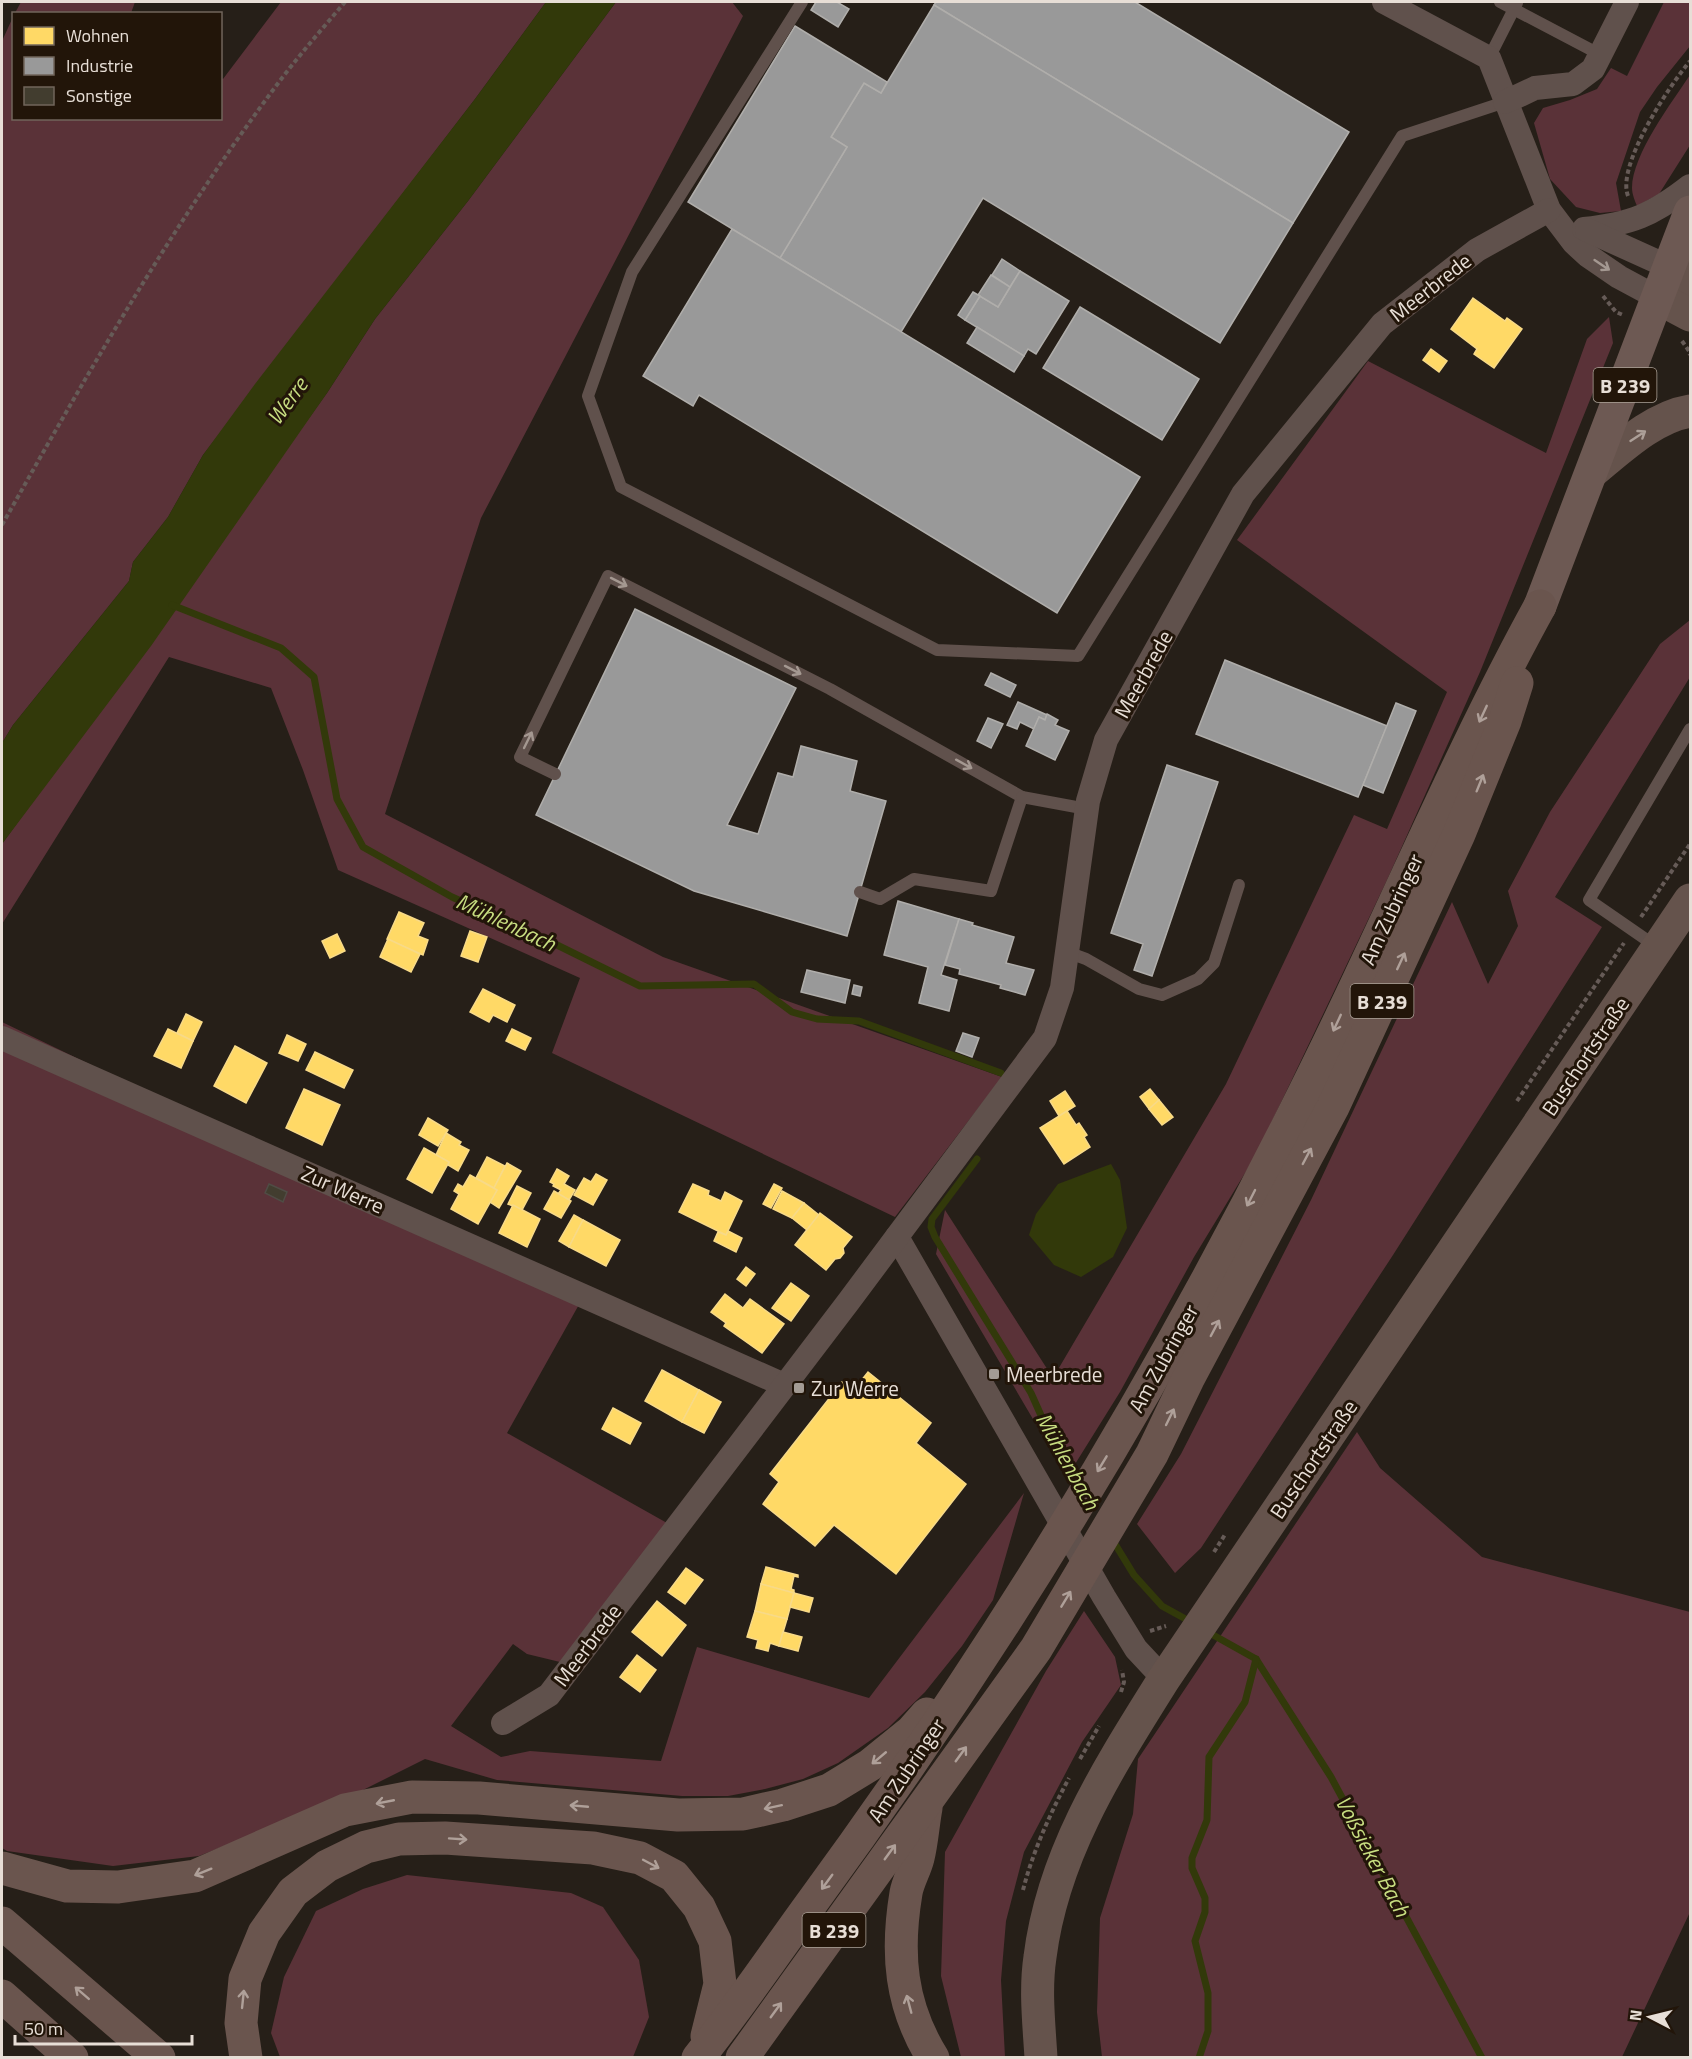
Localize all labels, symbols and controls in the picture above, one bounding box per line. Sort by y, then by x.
legend [12,12,222,120]
text: Wohnen [66,22,129,49]
text: Industrie [66,52,133,79]
text: Sonstige [66,82,132,109]
street label: Meerbrede [1382,245,1478,329]
one-way arrow [1593,259,1609,271]
road number: B 239 [1594,368,1656,402]
water label: Werre [258,369,317,432]
one-way arrow [1629,430,1646,442]
one-way arrow [609,576,627,588]
street label: Meerbrede [1106,624,1180,724]
one-way arrow [783,665,801,676]
one-way arrow [1477,704,1488,722]
one-way arrow [522,732,534,750]
one-way arrow [954,759,972,770]
one-way arrow [1475,774,1486,793]
street label: Am Zubringer [1351,848,1431,970]
water label: Mühlenbach [450,884,563,960]
one-way arrow [1396,953,1407,971]
road number: B 239 [1350,984,1414,1018]
street label: Buschortstraße [1533,990,1637,1122]
one-way arrow [1331,1014,1343,1032]
one-way arrow [1301,1148,1313,1165]
street label: Zur Werre [296,1157,390,1221]
one-way arrow [1244,1188,1256,1206]
street label: Am Zubringer [1120,1298,1206,1418]
one-way arrow [1209,1320,1221,1337]
place label: Meerbrede [1006,1358,1102,1390]
marker: Meerbrede [987,1367,1001,1381]
place label: Zur Werre [811,1372,899,1404]
marker: Zur Werre [792,1381,806,1395]
street label: Buschortstraße [1261,1393,1365,1525]
water label: Mühlenbach [1027,1406,1109,1517]
one-way arrow [1164,1408,1176,1426]
one-way arrow [1095,1455,1107,1472]
one-way arrow [1060,1591,1072,1608]
street label: Meerbrede [545,1597,629,1693]
street label: Am Zubringer [859,1711,953,1829]
one-way arrow [955,1746,967,1763]
one-way arrow [871,1752,887,1765]
water label: Voßsieker Bach [1327,1789,1420,1924]
one-way arrow [375,1797,395,1808]
one-way arrow [569,1800,589,1811]
one-way arrow [763,1802,783,1813]
one-way arrow [448,1834,468,1845]
one-way arrow [884,1845,896,1861]
one-way arrow [641,1859,659,1870]
one-way arrow [195,1867,213,1878]
one-way arrow [821,1873,833,1889]
road number: B 239 [802,1913,866,1947]
one-way arrow [75,1986,90,2000]
north arrow [1620,1987,1680,2047]
one-way arrow [238,1990,249,2010]
one-way arrow [903,1995,915,2014]
one-way arrow [770,2003,782,2019]
scale bar [15,2008,192,2046]
text: N [1623,2008,1648,2022]
text: 50 m [24,2015,63,2042]

